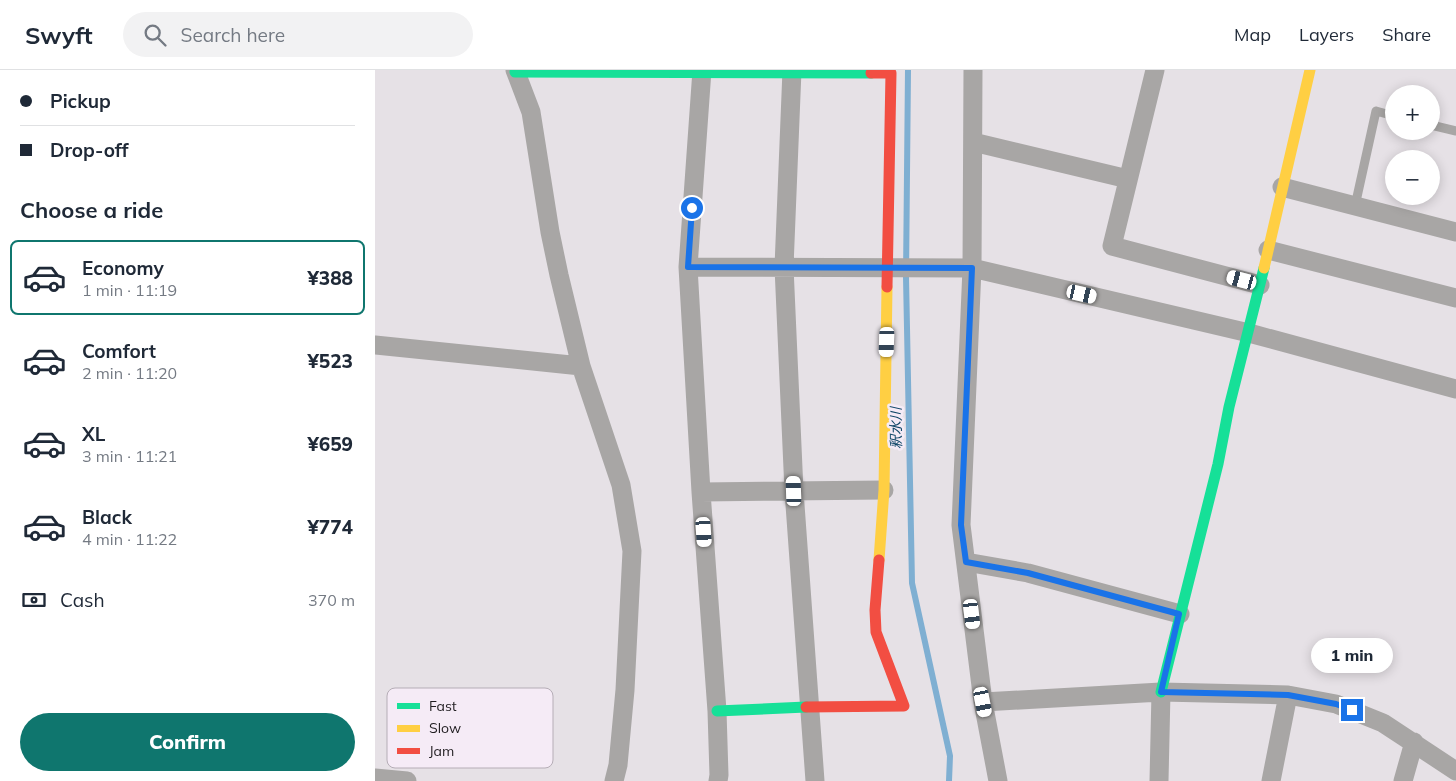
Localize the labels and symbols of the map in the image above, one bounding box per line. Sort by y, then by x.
route start [681,197,703,219]
car [1225,269,1258,291]
car [1065,283,1098,305]
car [878,327,895,357]
water label: 釈水川 [887,405,905,449]
car [785,476,802,506]
car [695,517,712,547]
car [962,598,981,630]
callout: 1 min [1311,638,1393,672]
car [972,686,993,718]
legend [387,688,553,768]
text: Fast [429,697,457,715]
route end [1341,699,1363,721]
text: Slow [429,719,461,737]
text: Jam [429,742,454,760]

